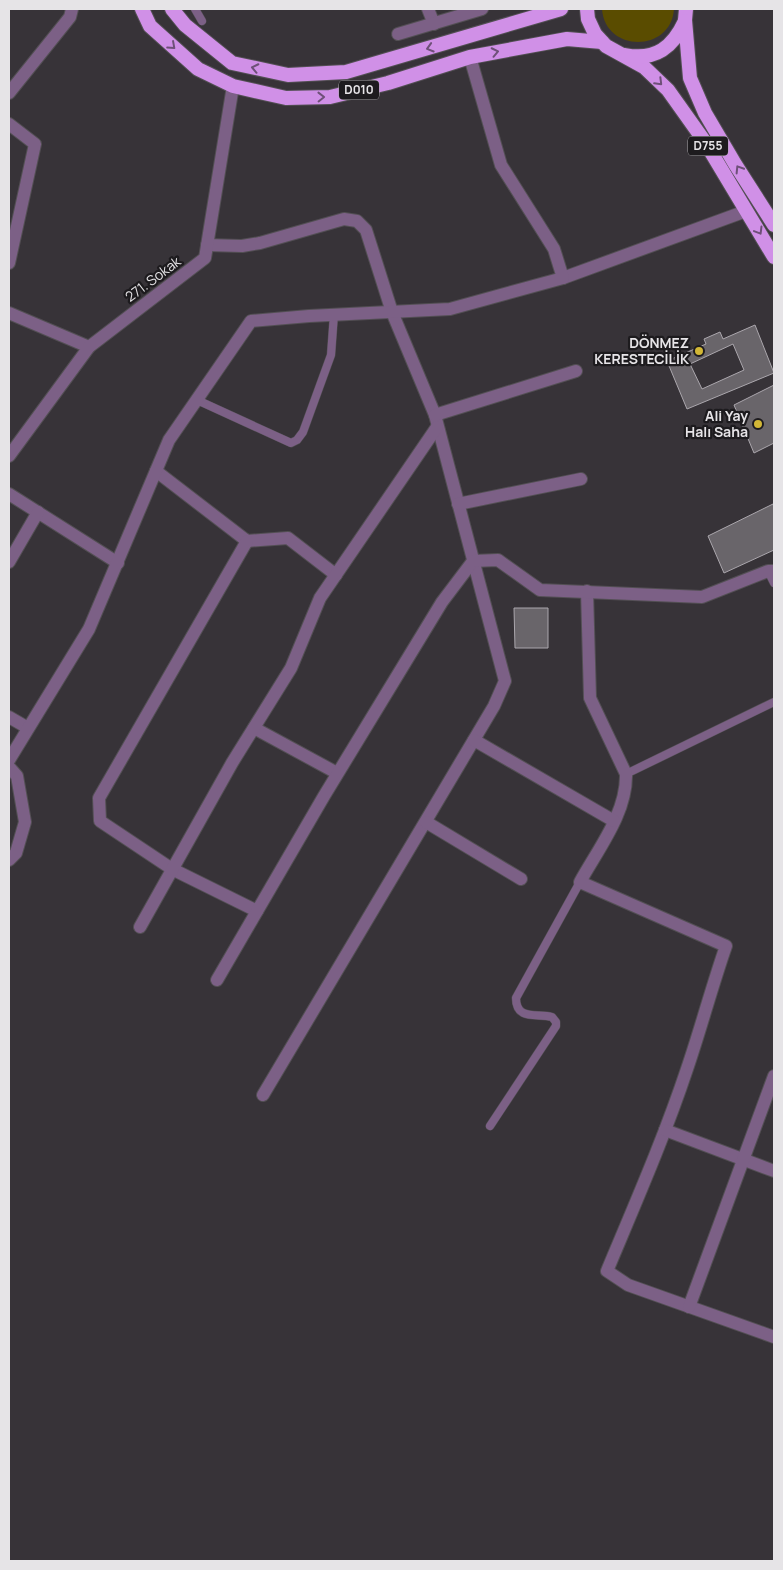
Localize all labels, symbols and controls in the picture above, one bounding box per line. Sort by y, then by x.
one-way arrow [167,40,176,49]
one-way arrow [427,43,435,53]
one-way arrow [490,47,499,58]
one-way arrow [250,63,259,74]
one-way arrow [653,76,662,85]
road number: D010 [339,80,379,100]
one-way arrow [318,92,325,102]
road number: D755 [688,136,728,156]
one-way arrow [735,166,745,175]
one-way arrow [752,226,762,235]
street label: 271. Sokak [121,251,185,306]
place label: DÖNMEZ KERESTECİLİK [594,333,690,368]
marker: DÖNMEZ KERESTECİLİK [693,345,705,357]
place label: Ali Yay Halı Saha [685,406,748,441]
marker: Ali Yay Halı Saha [752,418,764,430]

